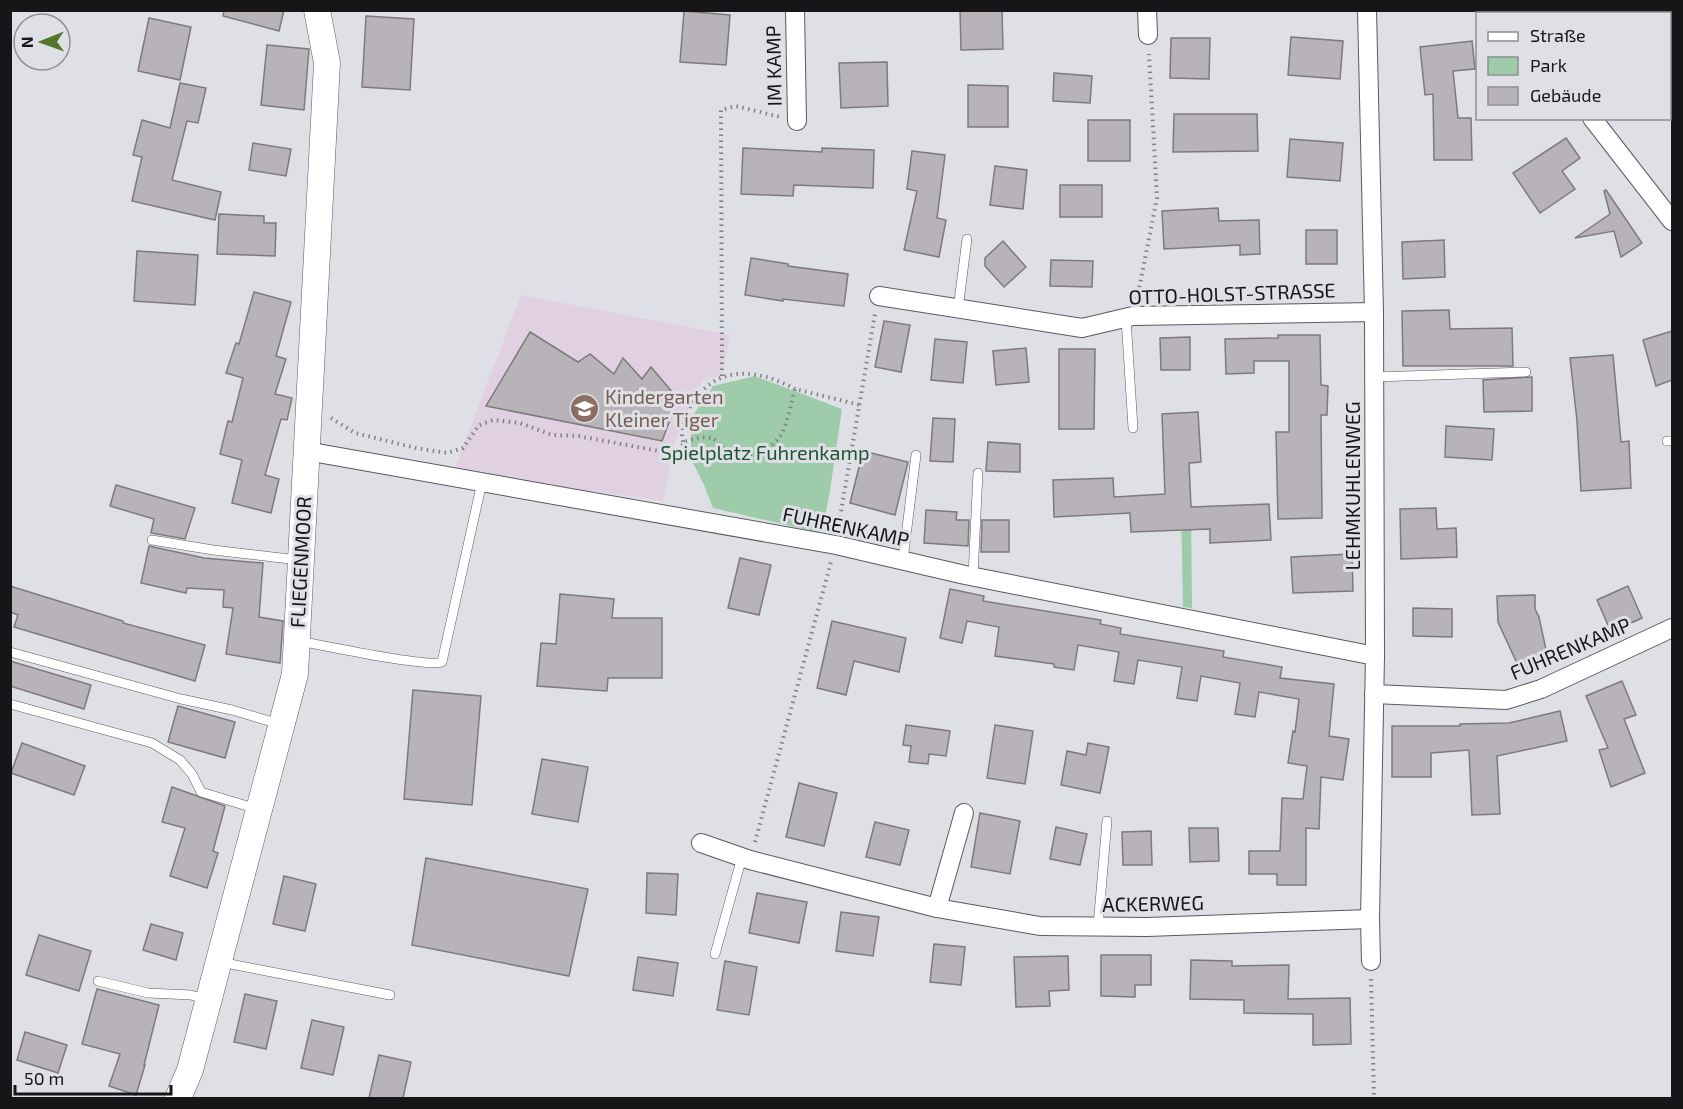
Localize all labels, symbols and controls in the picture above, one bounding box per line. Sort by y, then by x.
north arrow [12,12,72,72]
legend [1476,12,1671,120]
text: Straße [1530,24,1586,46]
street label: IM KAMP [760,25,786,107]
text: N [17,36,36,48]
text: Park [1530,54,1567,76]
text: Gebäude [1530,84,1601,106]
street label: OTTO-HOLST-STRASSE [1128,277,1336,309]
place label: Kindergarten Kleiner Tiger [605,384,724,431]
school or university icon: Kindergarten Kleiner Tiger [568,392,600,424]
street label: LEHMKUHLENWEG [1340,401,1364,571]
park label: Spielplatz Fuhrenkamp [660,440,870,464]
street label: FLIEGENMOOR [285,496,315,628]
street label: FUHRENKAMP [781,501,911,551]
street label: FUHRENKAMP [1506,612,1634,684]
street label: ACKERWEG [1102,890,1204,916]
scale bar [15,1058,171,1096]
text: 50 m [24,1067,64,1089]

